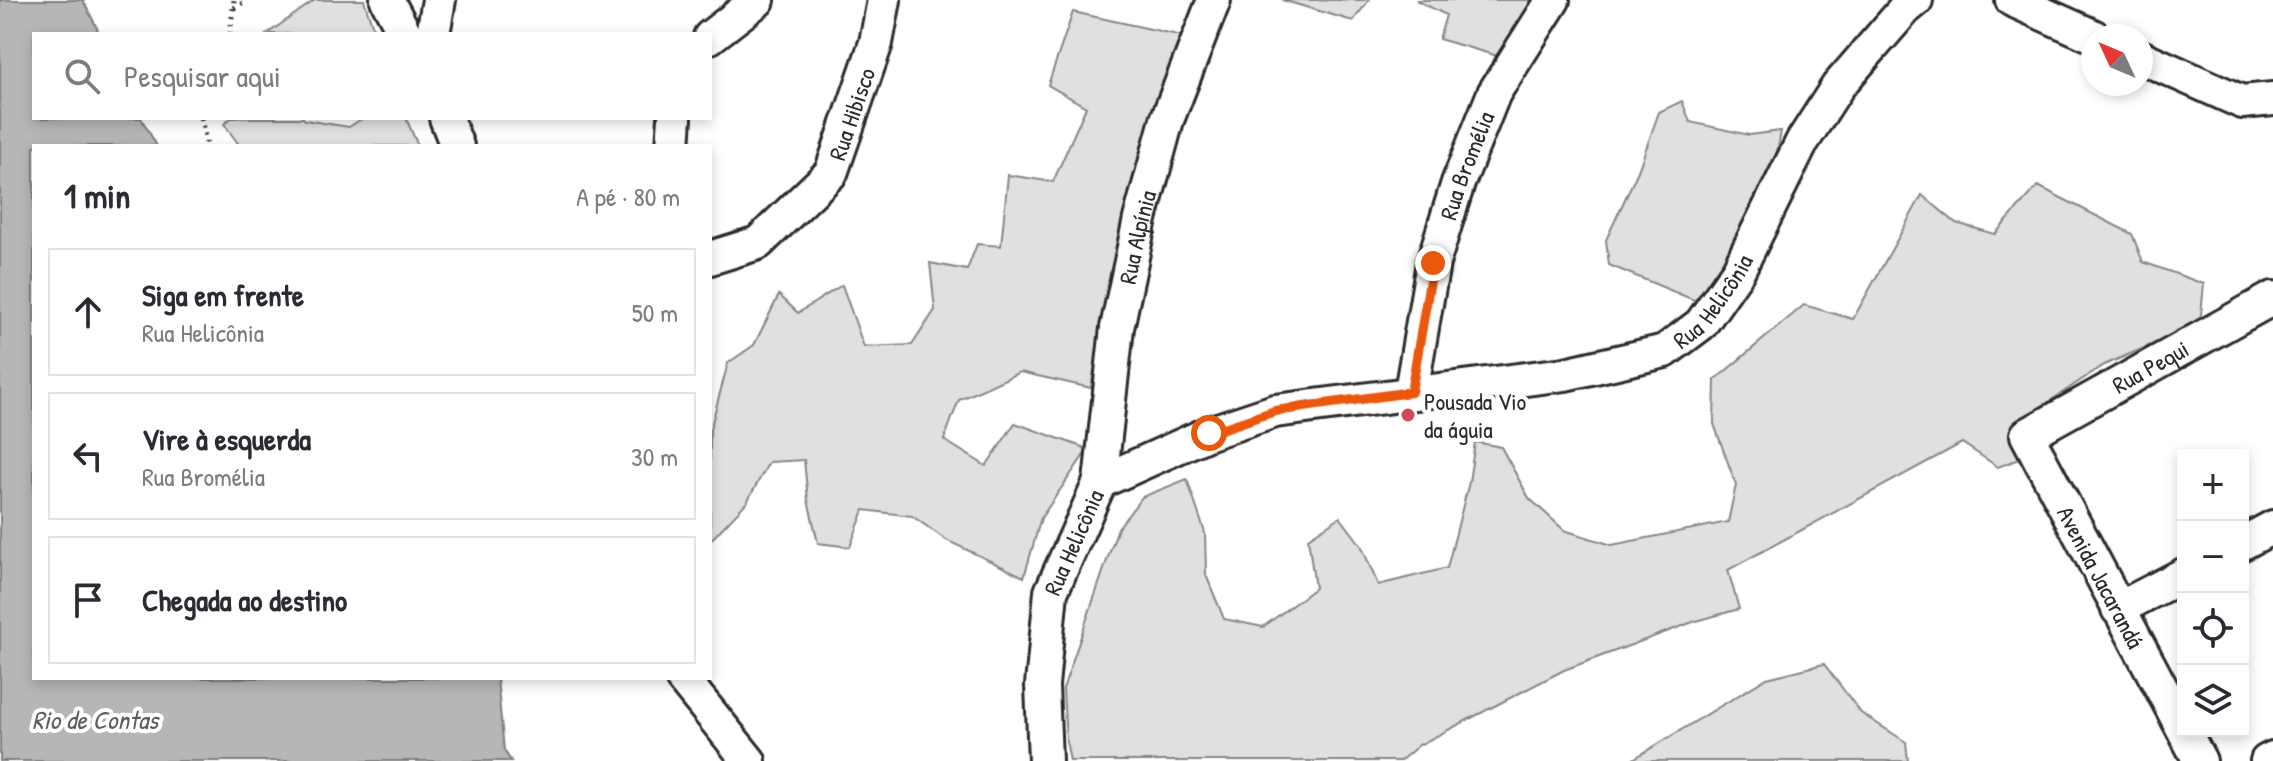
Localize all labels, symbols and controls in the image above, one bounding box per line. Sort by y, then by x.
north arrow [2081,24,2153,96]
search box [32,32,712,120]
icon: search [60,54,104,98]
text: Pesquisar aqui [124,56,281,96]
street label: Rua Hibisco [821,63,882,164]
street label: Rua Bromélia [1432,106,1501,224]
text: 1 min [64,173,130,219]
text: A pé · 80 m [576,179,680,214]
street label: Rua Alpínia [1111,187,1163,287]
route end [1415,245,1451,281]
street label: Rua Helicônia [1666,249,1760,356]
text: Siga em frente [142,275,304,315]
icon: ahead [66,290,110,334]
text: 50 m [632,295,678,330]
text: Rua Helicônia [142,315,264,350]
street label: Rua Pequi [2106,332,2194,401]
place label: Pousada Vio da águia [1424,385,1527,445]
marker: Pousada Vio da águia [1399,406,1417,424]
route start [1191,415,1227,451]
text: Vire à esquerda [142,419,311,459]
icon: left [66,434,110,478]
text: 30 m [631,439,678,474]
map controls [2177,449,2249,737]
button: + [2177,449,2249,521]
text: Rua Bromélia [142,459,265,494]
street label: Rua Helicônia [1036,484,1111,600]
street label: Avenida Jacarandá [2050,500,2152,654]
button: − [2177,521,2249,593]
icon: arrive [66,578,110,622]
text: Chegada ao destino [142,580,347,620]
button: locate [2177,593,2249,665]
button: layers [2177,665,2249,737]
water label: Rio de Contas [32,702,160,737]

